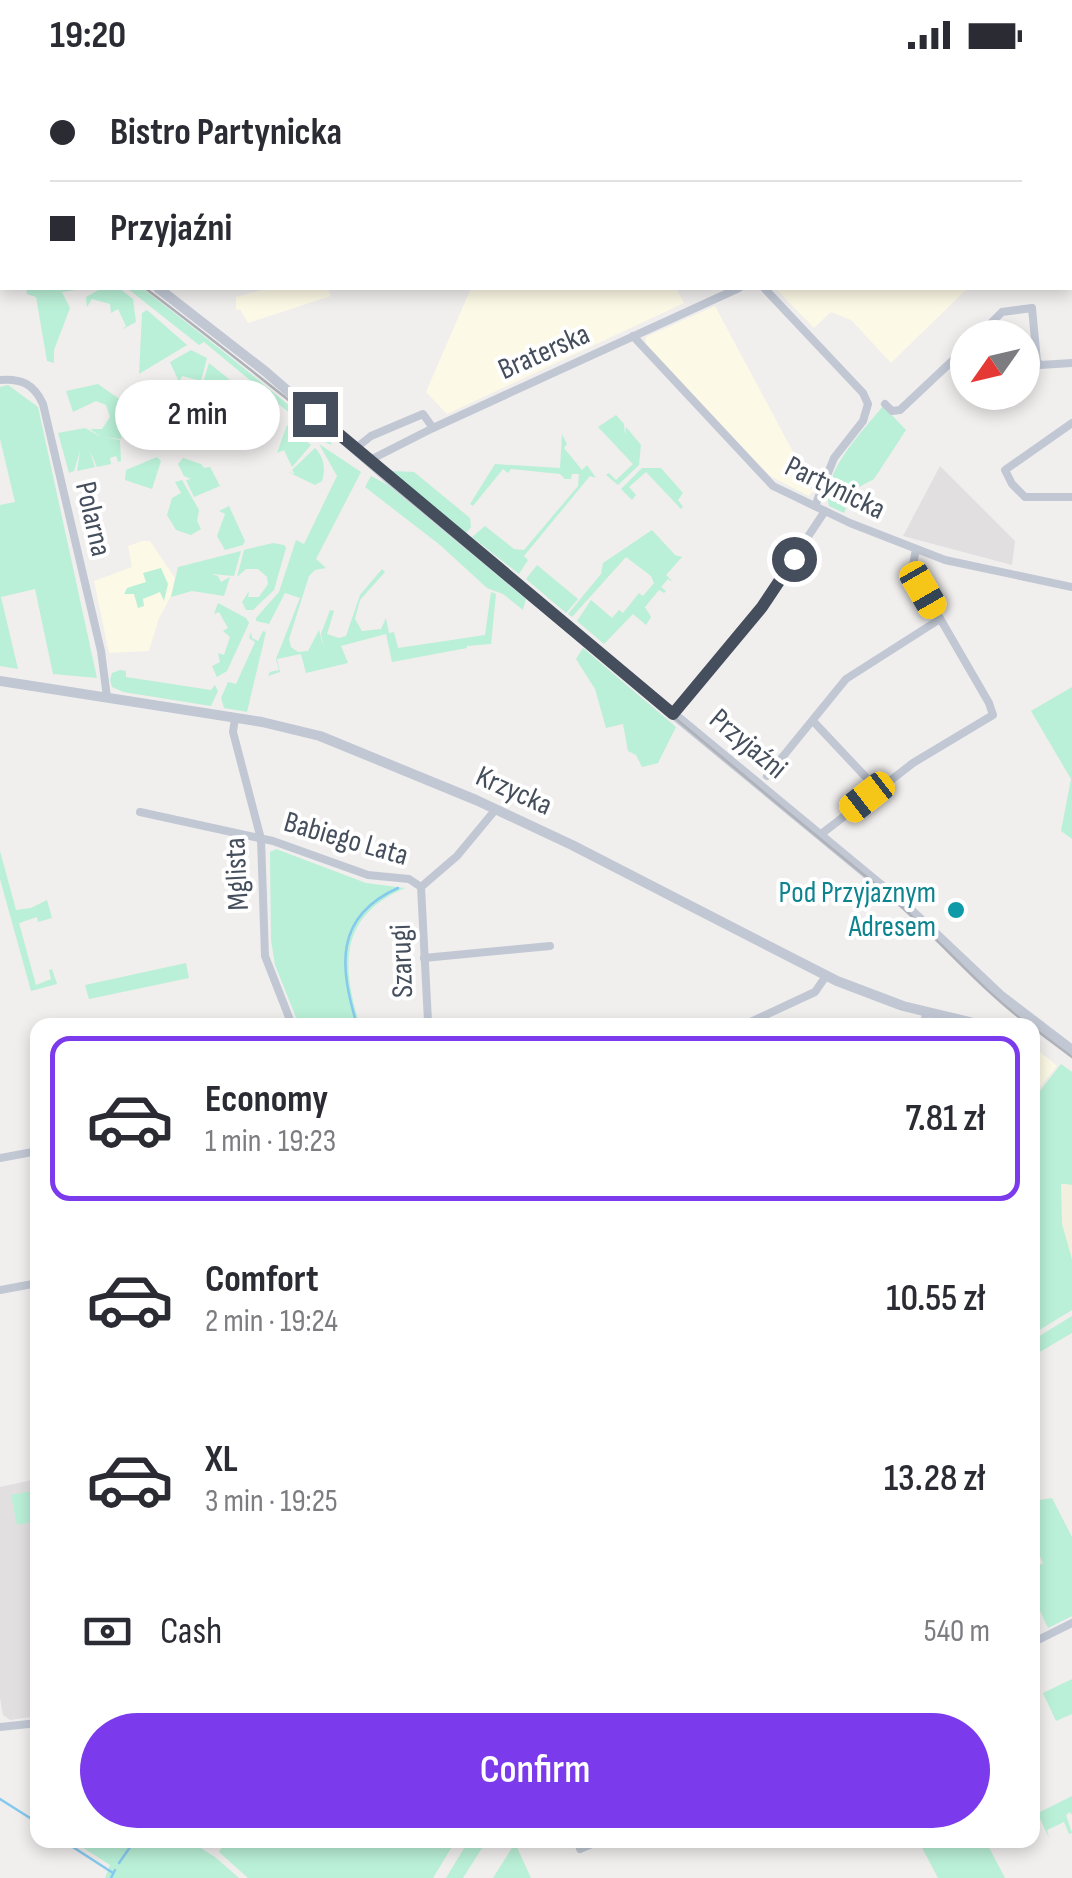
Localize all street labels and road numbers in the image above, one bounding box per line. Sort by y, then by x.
street label: Braterska [493,316,595,388]
street label: Partynicka [779,448,891,528]
street label: Polarna [67,478,119,560]
street label: Przyjaźni [702,701,794,787]
street label: Krzycka [470,758,558,824]
street label: Babiego Lata [280,804,412,874]
street label: Mglista [217,837,257,911]
street label: Szarugi [383,923,421,999]

